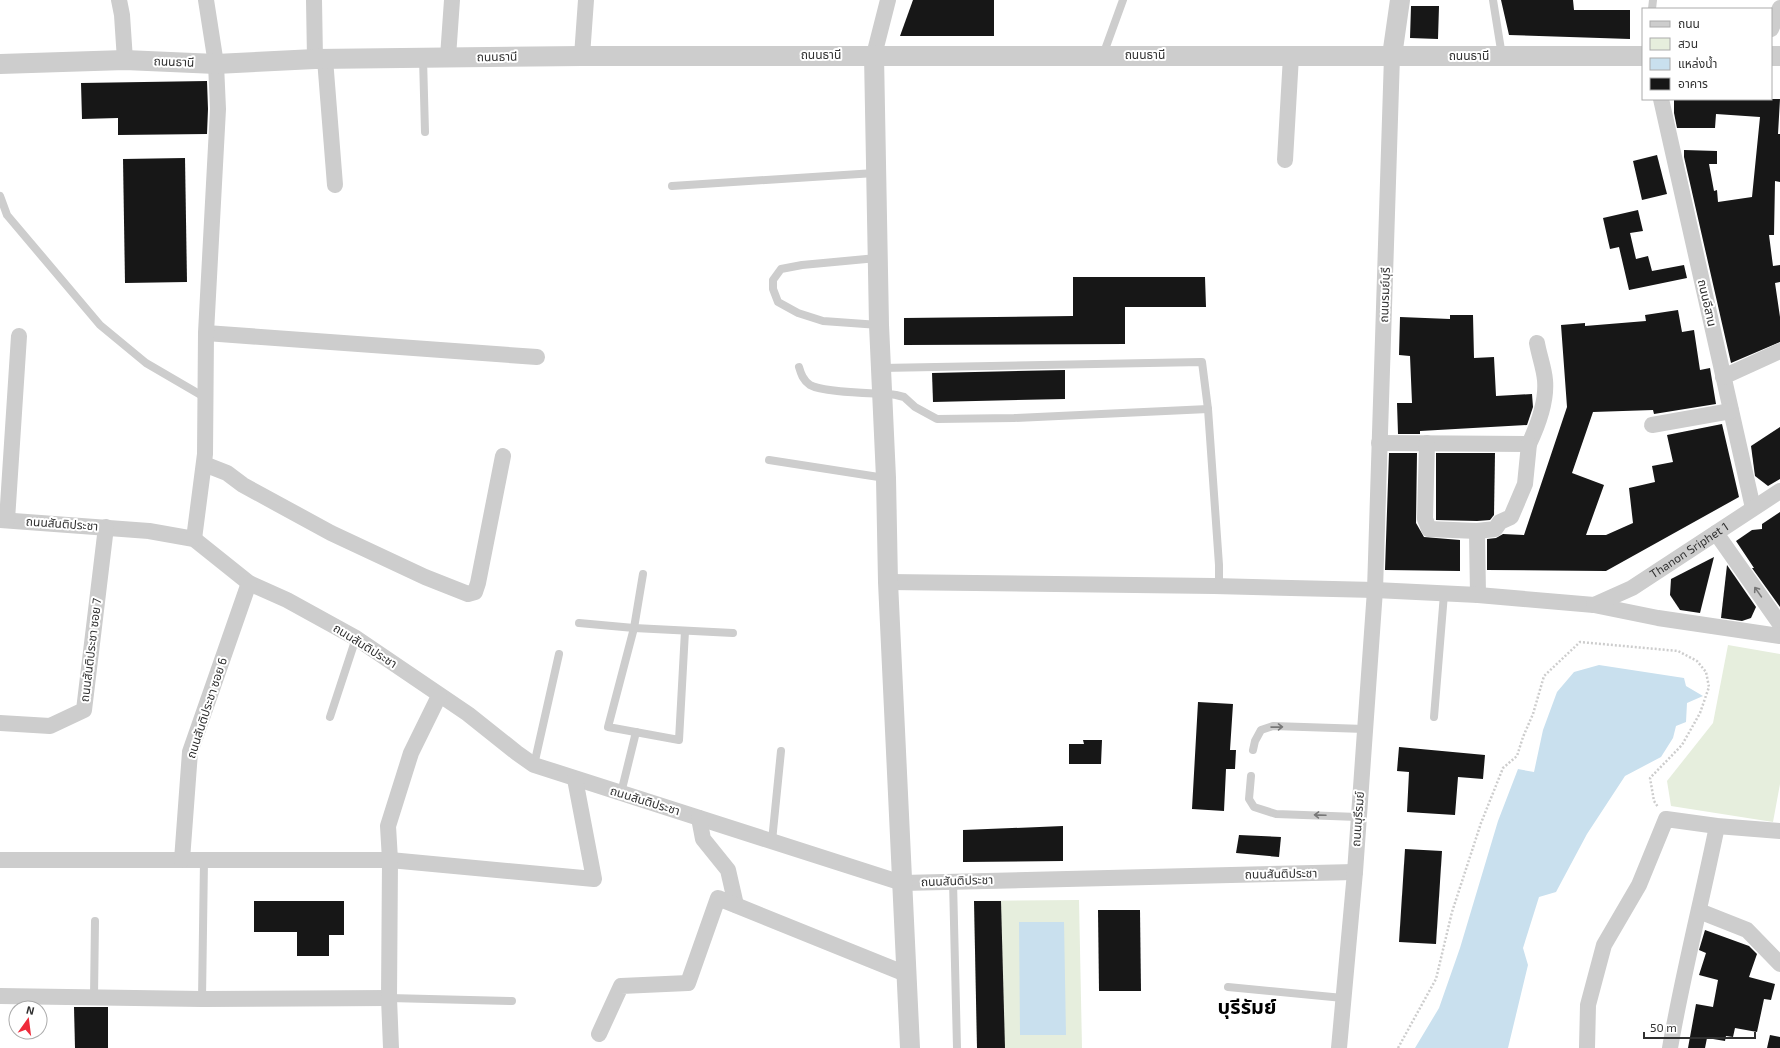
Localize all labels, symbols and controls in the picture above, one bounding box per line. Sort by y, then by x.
legend [1642,8,1772,100]
text: ถนน [1678,16,1700,30]
text: สวน [1678,36,1698,50]
street label: ถนนธานี [801,47,841,61]
street label: ถนนธานี [1125,47,1165,61]
street label: ถนนธานี [1449,48,1489,62]
street label: ถนนธานี [477,49,517,63]
street label: ถนนธานี [153,53,195,69]
text: แหล่งน้ำ [1678,55,1717,70]
text: อาคาร [1678,76,1708,90]
street label: ถนนรมย์บุรี [1376,267,1393,323]
street label: ถนนอีสาน [1696,278,1720,328]
street label: ถนนสันติประชา [25,513,99,533]
street label: Thanon Sriphet 1 [1647,519,1731,580]
one-way arrow [1754,587,1762,598]
street label: ถนนสันติประชา ซอย 7 [77,597,103,703]
street label: ถนนสันติประชา [331,620,400,670]
street label: ถนนสันติประชา ซอย 6 [183,655,229,760]
one-way arrow [1270,723,1283,731]
street label: ถนนสันติประชา [609,783,682,817]
street label: ถนนบุรีรมย์ [1348,791,1367,847]
one-way arrow [1314,811,1327,819]
street label: ถนนสันติประชา [1245,865,1317,881]
street label: ถนนสันติประชา [921,872,993,888]
district label: บุรีรัมย์ [1218,994,1277,1019]
north arrow [8,1000,48,1040]
text: N [25,1003,36,1017]
scale bar [1644,1014,1755,1040]
text: 50 m [1650,1020,1677,1034]

